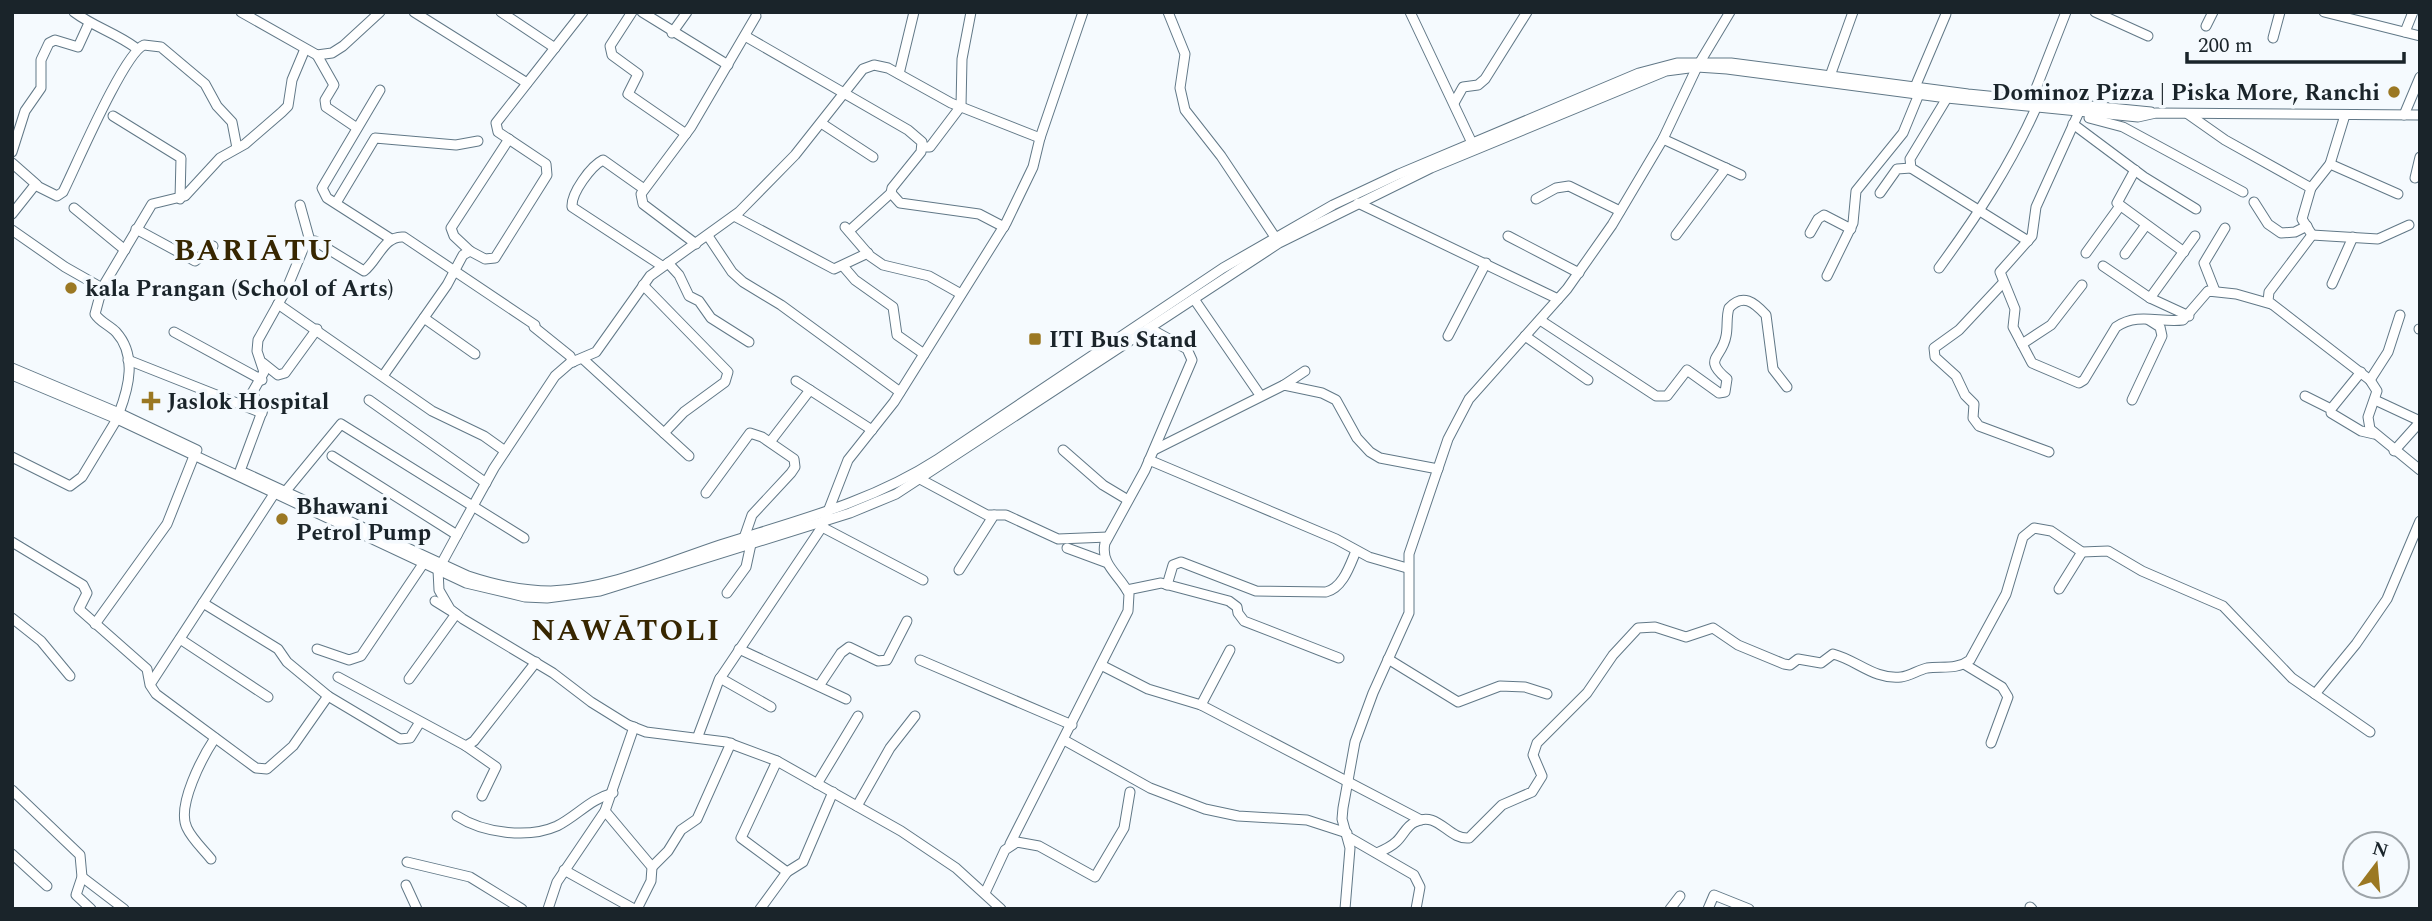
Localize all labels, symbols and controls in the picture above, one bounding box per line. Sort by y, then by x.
scale bar [2187,21,2404,65]
text: 200 m [2198,30,2253,62]
place label: Dominoz Pizza | Piska More, Ranchi [1992,76,2380,111]
marker: Dominoz Pizza | Piska More, Ranchi [2386,84,2402,100]
district label: BARIĀTU [174,228,334,274]
place label: kala Prangan (School of Arts) [85,272,394,307]
marker: kala Prangan (School of Arts) [63,280,79,296]
place label: ITI Bus Stand [1049,323,1197,358]
marker: ITI Bus Stand [1027,331,1043,347]
place label: Jaslok Hospital [167,385,329,420]
marker: Jaslok Hospital [141,391,161,411]
place label: Bhawani Petrol Pump [296,490,431,551]
marker: Bhawani Petrol Pump [274,511,290,527]
district label: NAWĀTOLI [531,608,721,654]
north arrow [2341,830,2411,900]
text: N [2369,834,2392,866]

